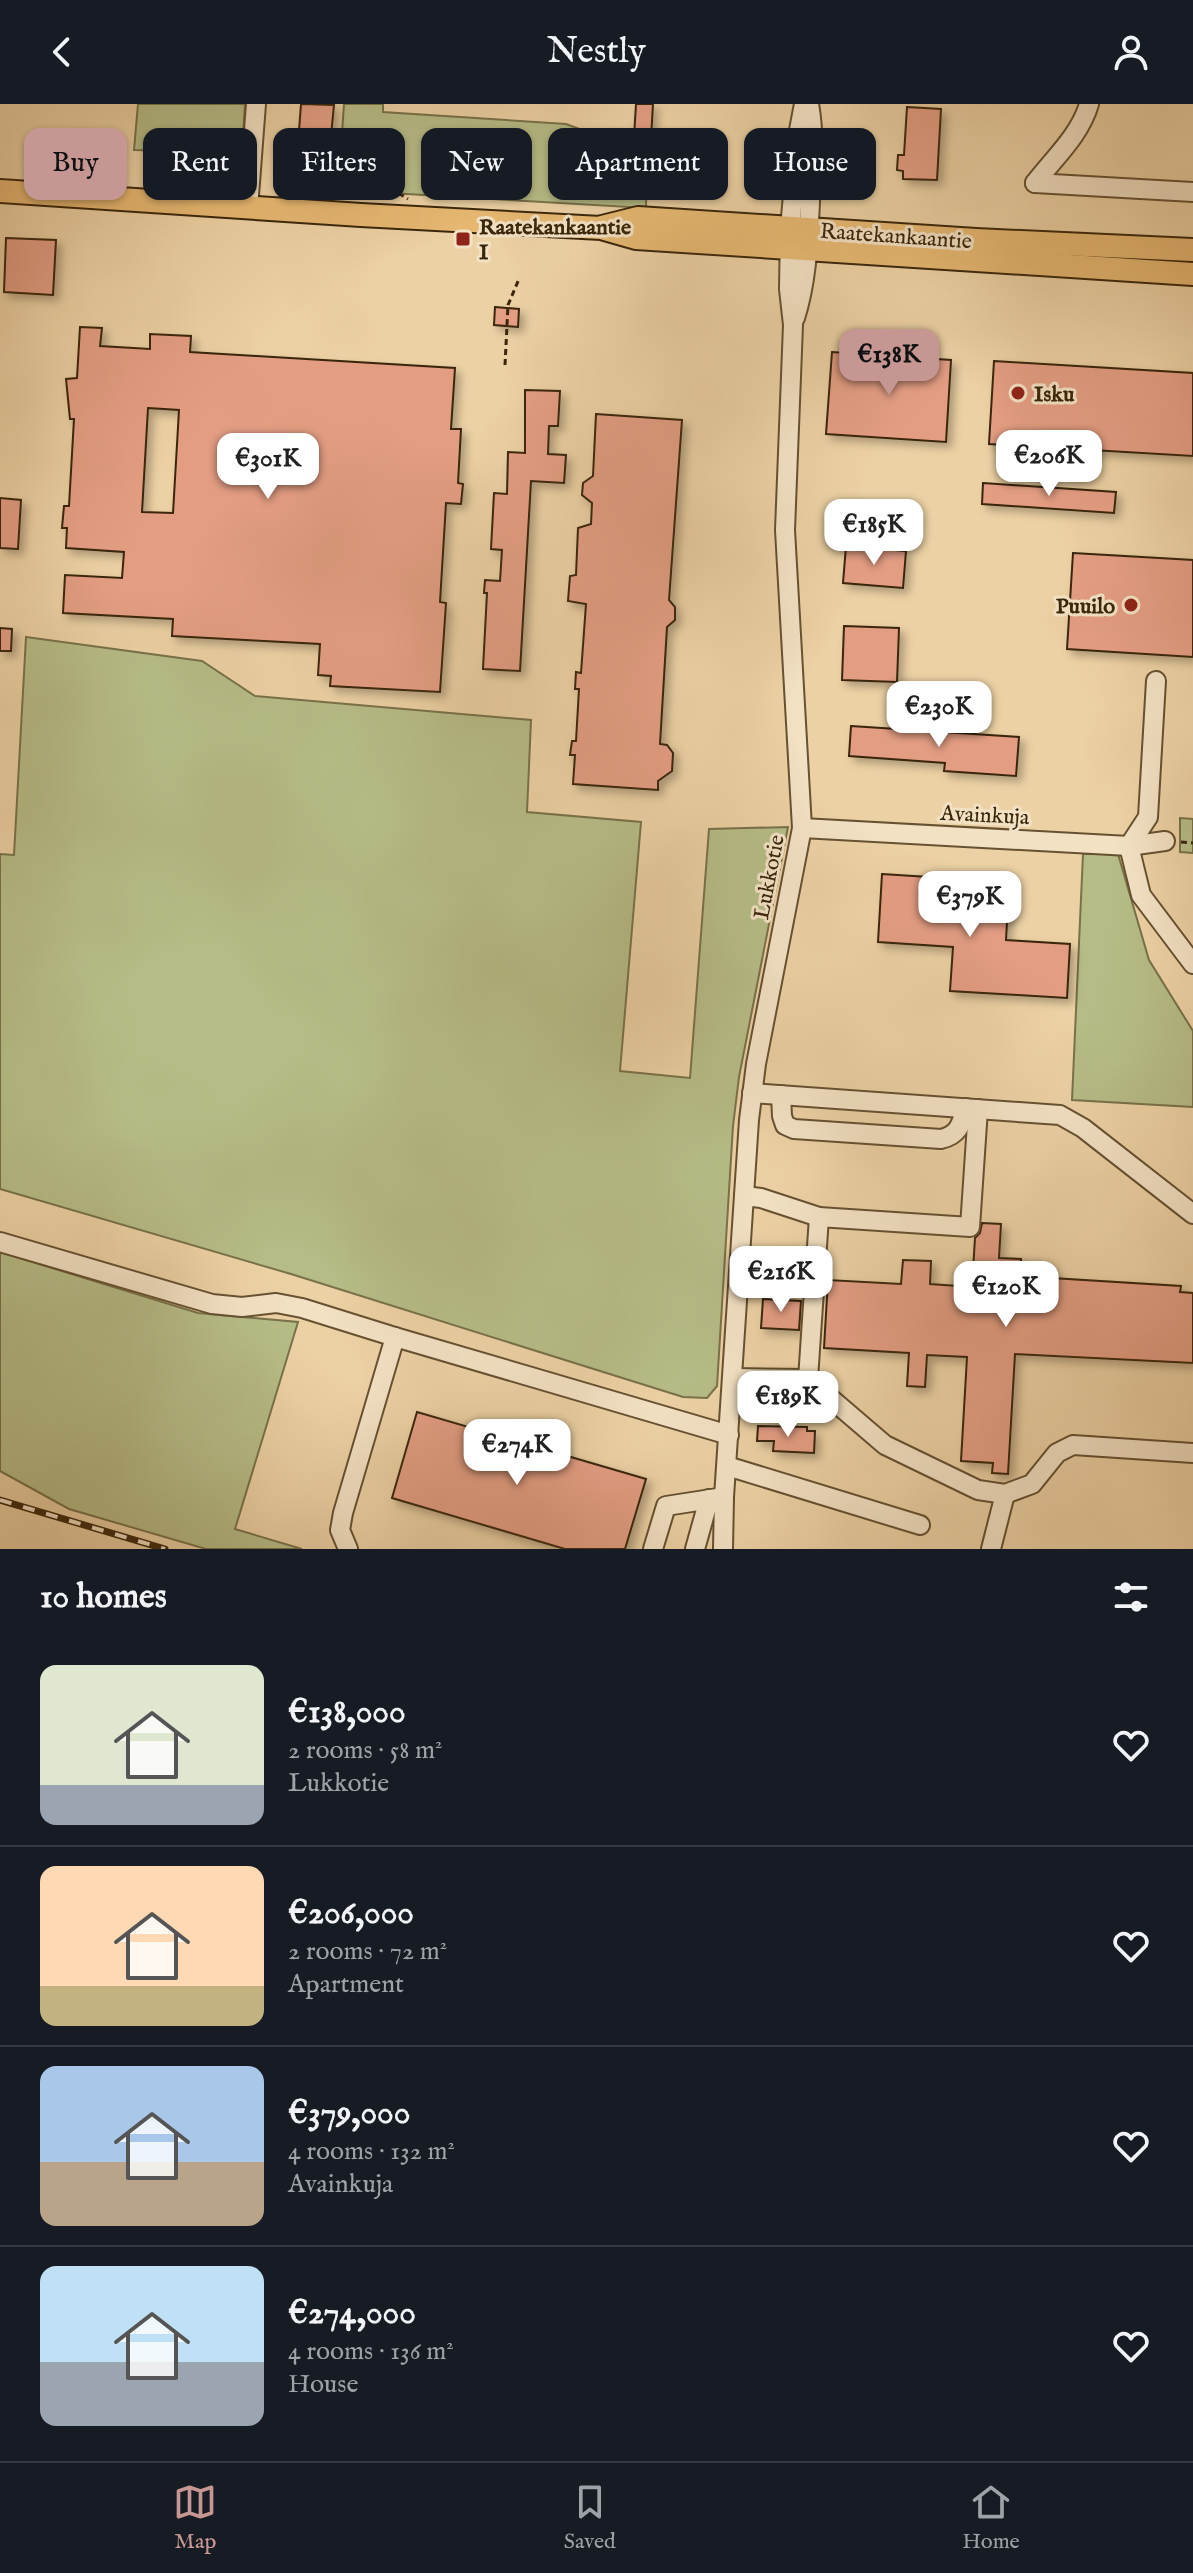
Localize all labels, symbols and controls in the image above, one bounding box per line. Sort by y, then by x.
text: Nestly [547,29,646,75]
icon: back [40,30,84,74]
icon: person [1109,30,1153,74]
chip: Buy [24,128,127,200]
chip: Rent [143,128,257,200]
chip: Filters [273,128,405,200]
chip: New [421,128,532,200]
chip: Apartment [548,128,728,200]
chip: House [744,128,876,200]
place label: Raatekankaantie I [479,214,631,267]
street label: Raatekankaantie [819,218,973,256]
marker: Raatekankaantie I [454,230,472,248]
pin: €138K [833,329,945,397]
text: €138K [857,338,921,371]
place label: Isku [1034,381,1075,409]
marker: Isku [1009,384,1027,402]
pin: €206K [993,430,1105,498]
pin: €301K [212,433,324,501]
text: €206K [1014,439,1084,472]
text: €301K [235,442,301,475]
pin: €185K [818,499,930,567]
text: €185K [842,508,906,541]
place label: Puuilo [1056,593,1115,621]
marker: Puuilo [1122,596,1140,614]
pin: €230K [883,681,995,749]
text: €230K [905,690,973,723]
street label: Avainkuja [939,800,1031,832]
street label: Lukkotie [748,833,792,922]
pin: €379K [914,871,1026,939]
text: €379K [936,880,1004,913]
pin: €216K [725,1246,837,1314]
text: €216K [748,1255,814,1288]
pin: €120K [950,1261,1062,1329]
text: €120K [972,1270,1040,1303]
pin: €189K [732,1371,844,1439]
text: €189K [755,1380,821,1413]
pin: €274K [461,1419,573,1487]
text: €274K [482,1428,552,1461]
icon: filters [1109,1575,1153,1619]
text: 10 homes [40,1576,167,1619]
text: €138,000 [288,1691,406,1734]
icon: home [104,1697,200,1793]
icon: heart [1109,1723,1153,1767]
text: 2 rooms · 58 m² [288,1734,442,1767]
text: Lukkotie [288,1767,389,1800]
text: €206,000 [288,1892,414,1935]
icon: home [104,1898,200,1994]
icon: heart [1109,1924,1153,1968]
text: 2 rooms · 72 m² [288,1935,447,1968]
text: Apartment [288,1968,404,2001]
text: €379,000 [288,2092,411,2135]
icon: home [104,2098,200,2194]
icon: heart [1109,2124,1153,2168]
text: 4 rooms · 132 m² [288,2135,455,2168]
text: Avainkuja [288,2168,393,2201]
text: €274,000 [288,2292,416,2335]
icon: home [104,2298,200,2394]
icon: heart [1109,2324,1153,2368]
text: 4 rooms · 136 m² [288,2335,454,2368]
text: House [288,2368,358,2401]
tab: Map [173,2480,217,2556]
tab: Saved [564,2480,616,2556]
tab: Home [962,2480,1020,2556]

